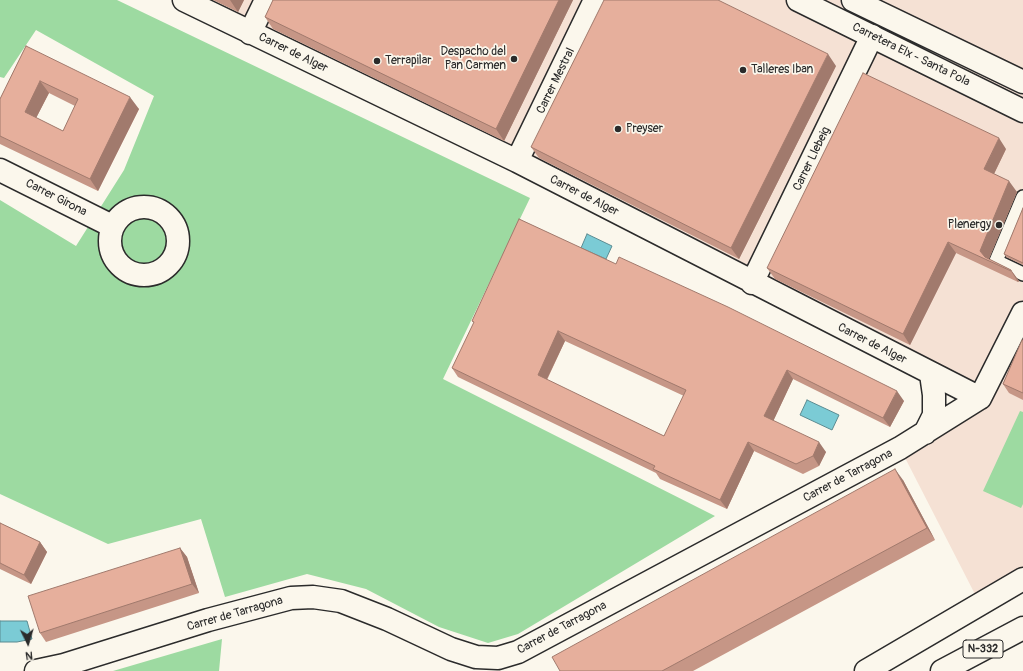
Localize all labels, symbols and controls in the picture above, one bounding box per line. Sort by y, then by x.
street label: Carretera Elx - Santa Pola [850,20,972,90]
street label: Carrer de Alger [256,30,330,76]
place label: Despacho del Pan Carmen [440,45,506,73]
street label: Carrer Mestral [534,46,578,116]
place label: Terrapilar [385,54,432,68]
marker: Despacho del Pan Carmen [509,54,519,64]
marker: Terrapilar [372,56,382,66]
place label: Talleres Iban [751,63,813,77]
marker: Talleres Iban [738,65,748,75]
place label: Preyser [626,122,663,136]
marker: Preyser [613,124,623,134]
street label: Carrer Llebeig [790,125,834,193]
street label: Carrer de Alger [547,172,621,220]
street label: Carrer Girona [23,176,89,220]
place label: Plenergy [948,218,991,232]
marker: Plenergy [994,220,1004,230]
street label: Carrer de Alger [835,320,909,368]
street label: Carrer de Tarragona [801,446,895,506]
street label: Carrer de Tarragona [185,593,285,635]
street label: Carrer de Tarragona [515,598,609,658]
north arrow [8,623,48,663]
road number: N-332 [963,640,1003,658]
text: N [25,649,33,662]

